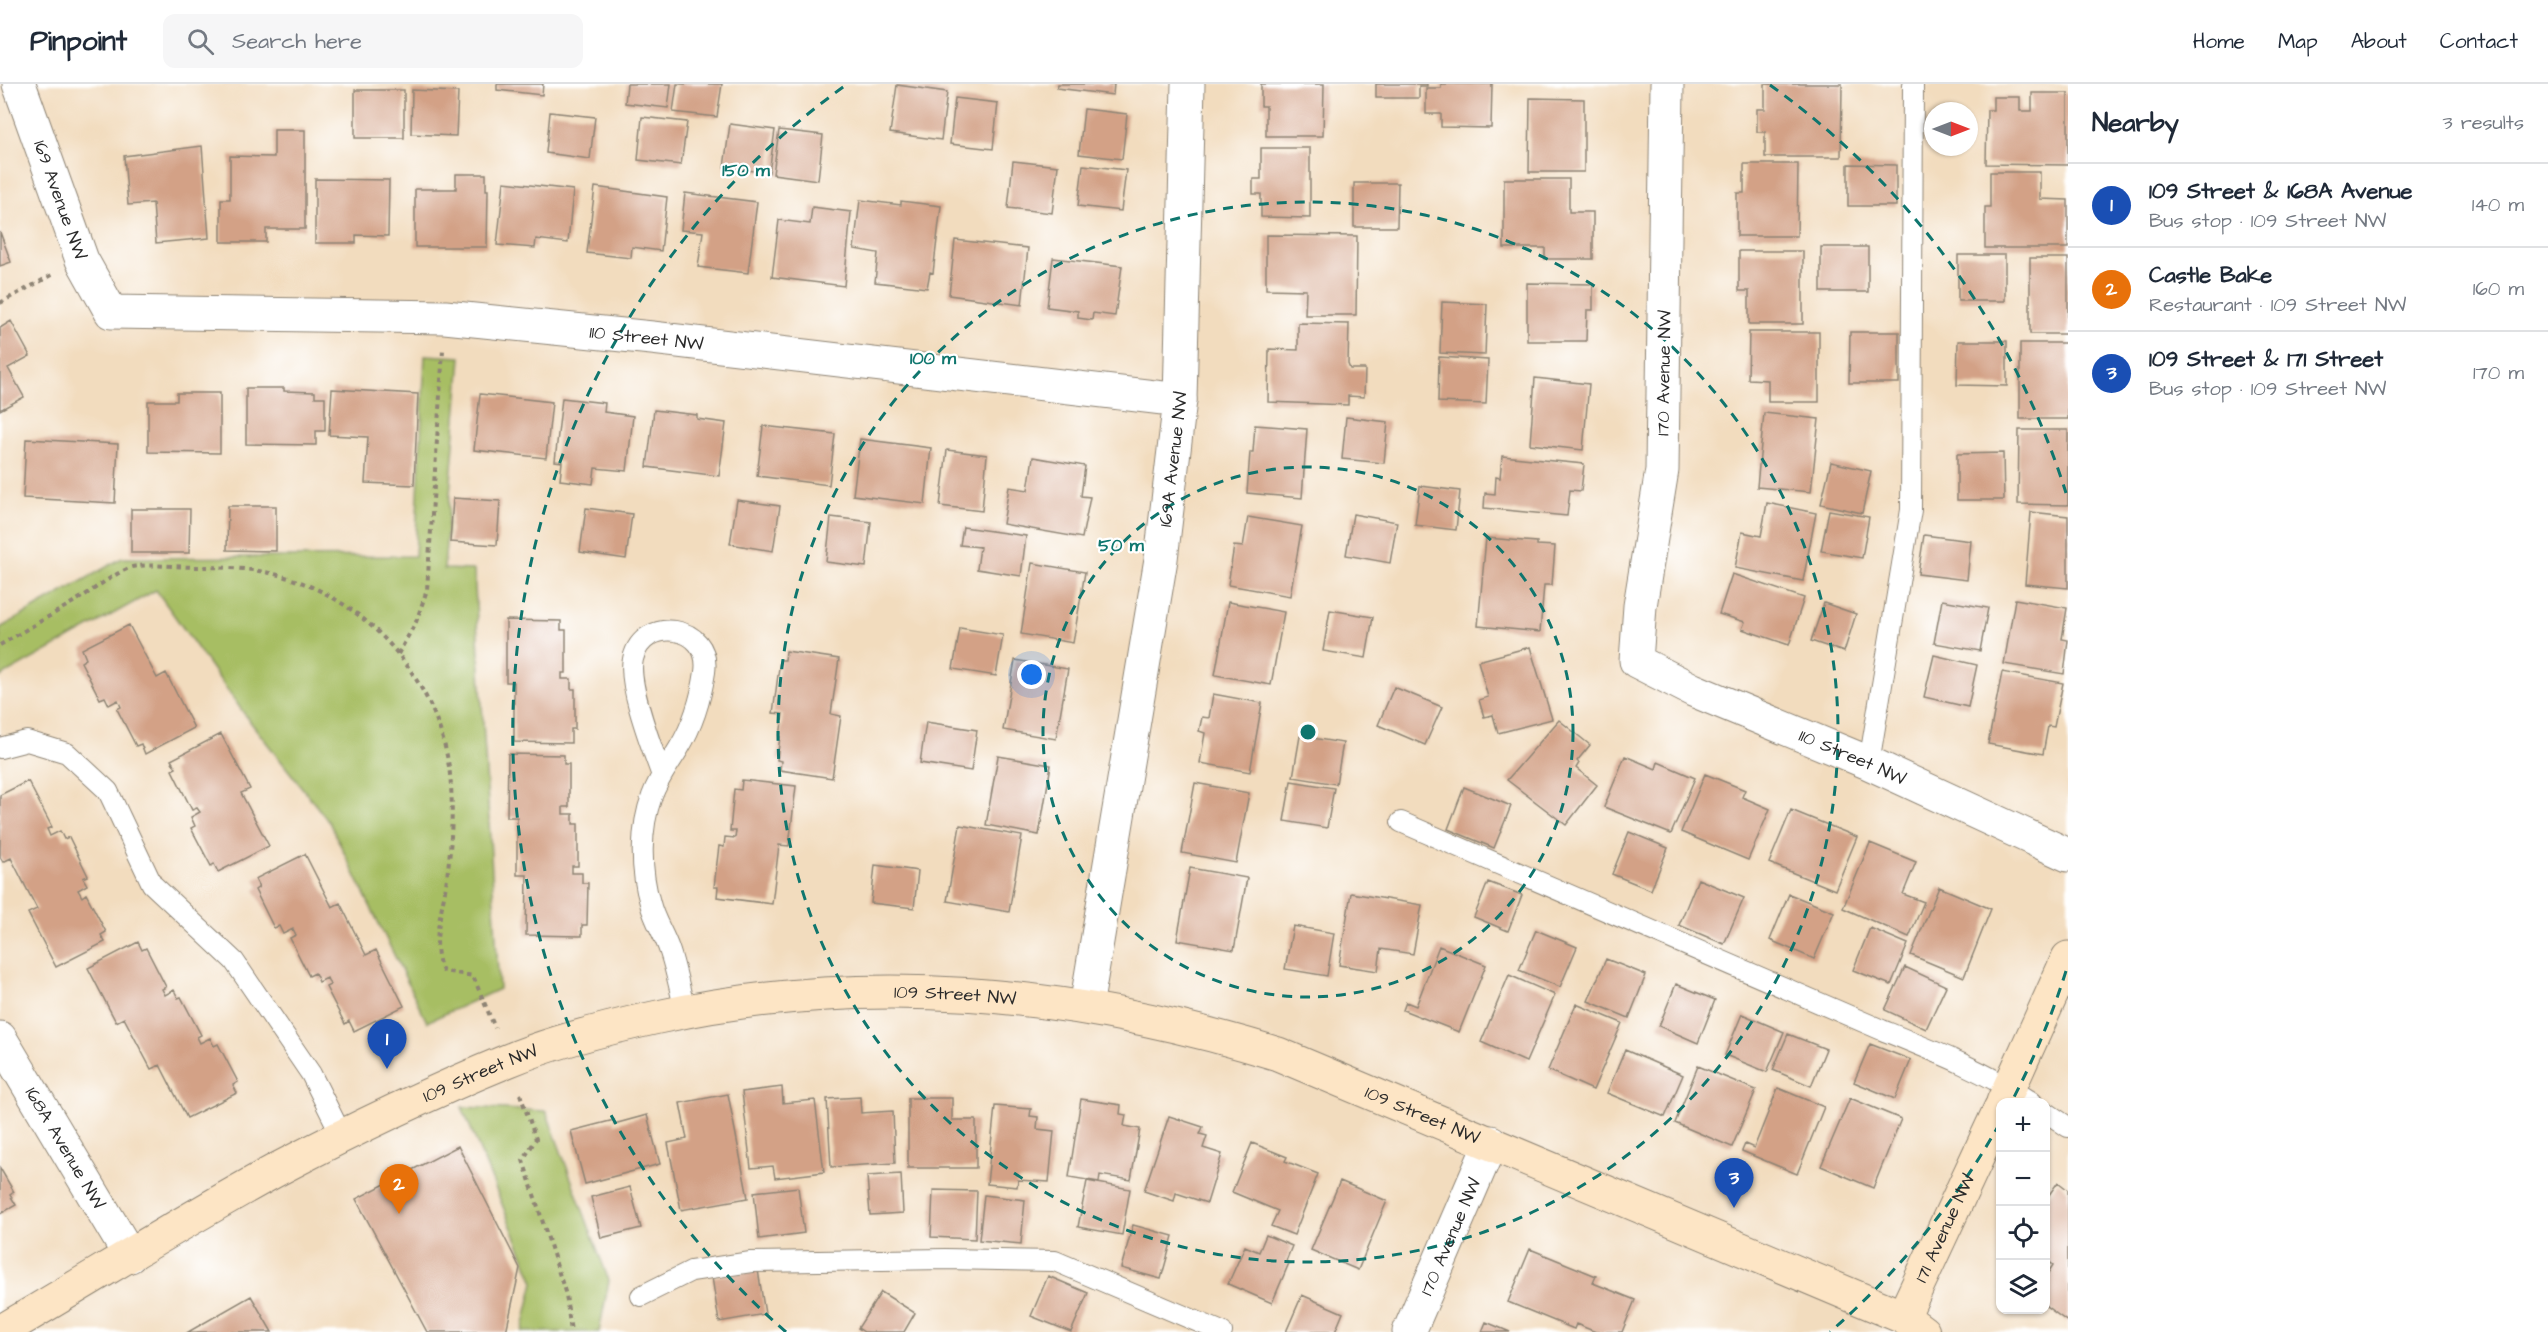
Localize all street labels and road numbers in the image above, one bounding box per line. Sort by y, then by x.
street label: 169 Avenue NW [28,137,93,263]
street label: 170 Avenue NW [1650,310,1678,436]
street label: 110 Street NW [588,319,705,356]
street label: 169A Avenue NW [1152,391,1193,528]
street label: 110 Street NW [1795,723,1910,791]
street label: 109 Street NW [894,979,1017,1011]
street label: 109 Street NW [419,1038,541,1108]
street label: 109 Street NW [1361,1080,1484,1150]
street label: 168A Avenue NW [19,1082,112,1214]
street label: 171 Avenue NW [1908,1170,1980,1286]
street label: 170 Avenue NW [1414,1174,1487,1299]

